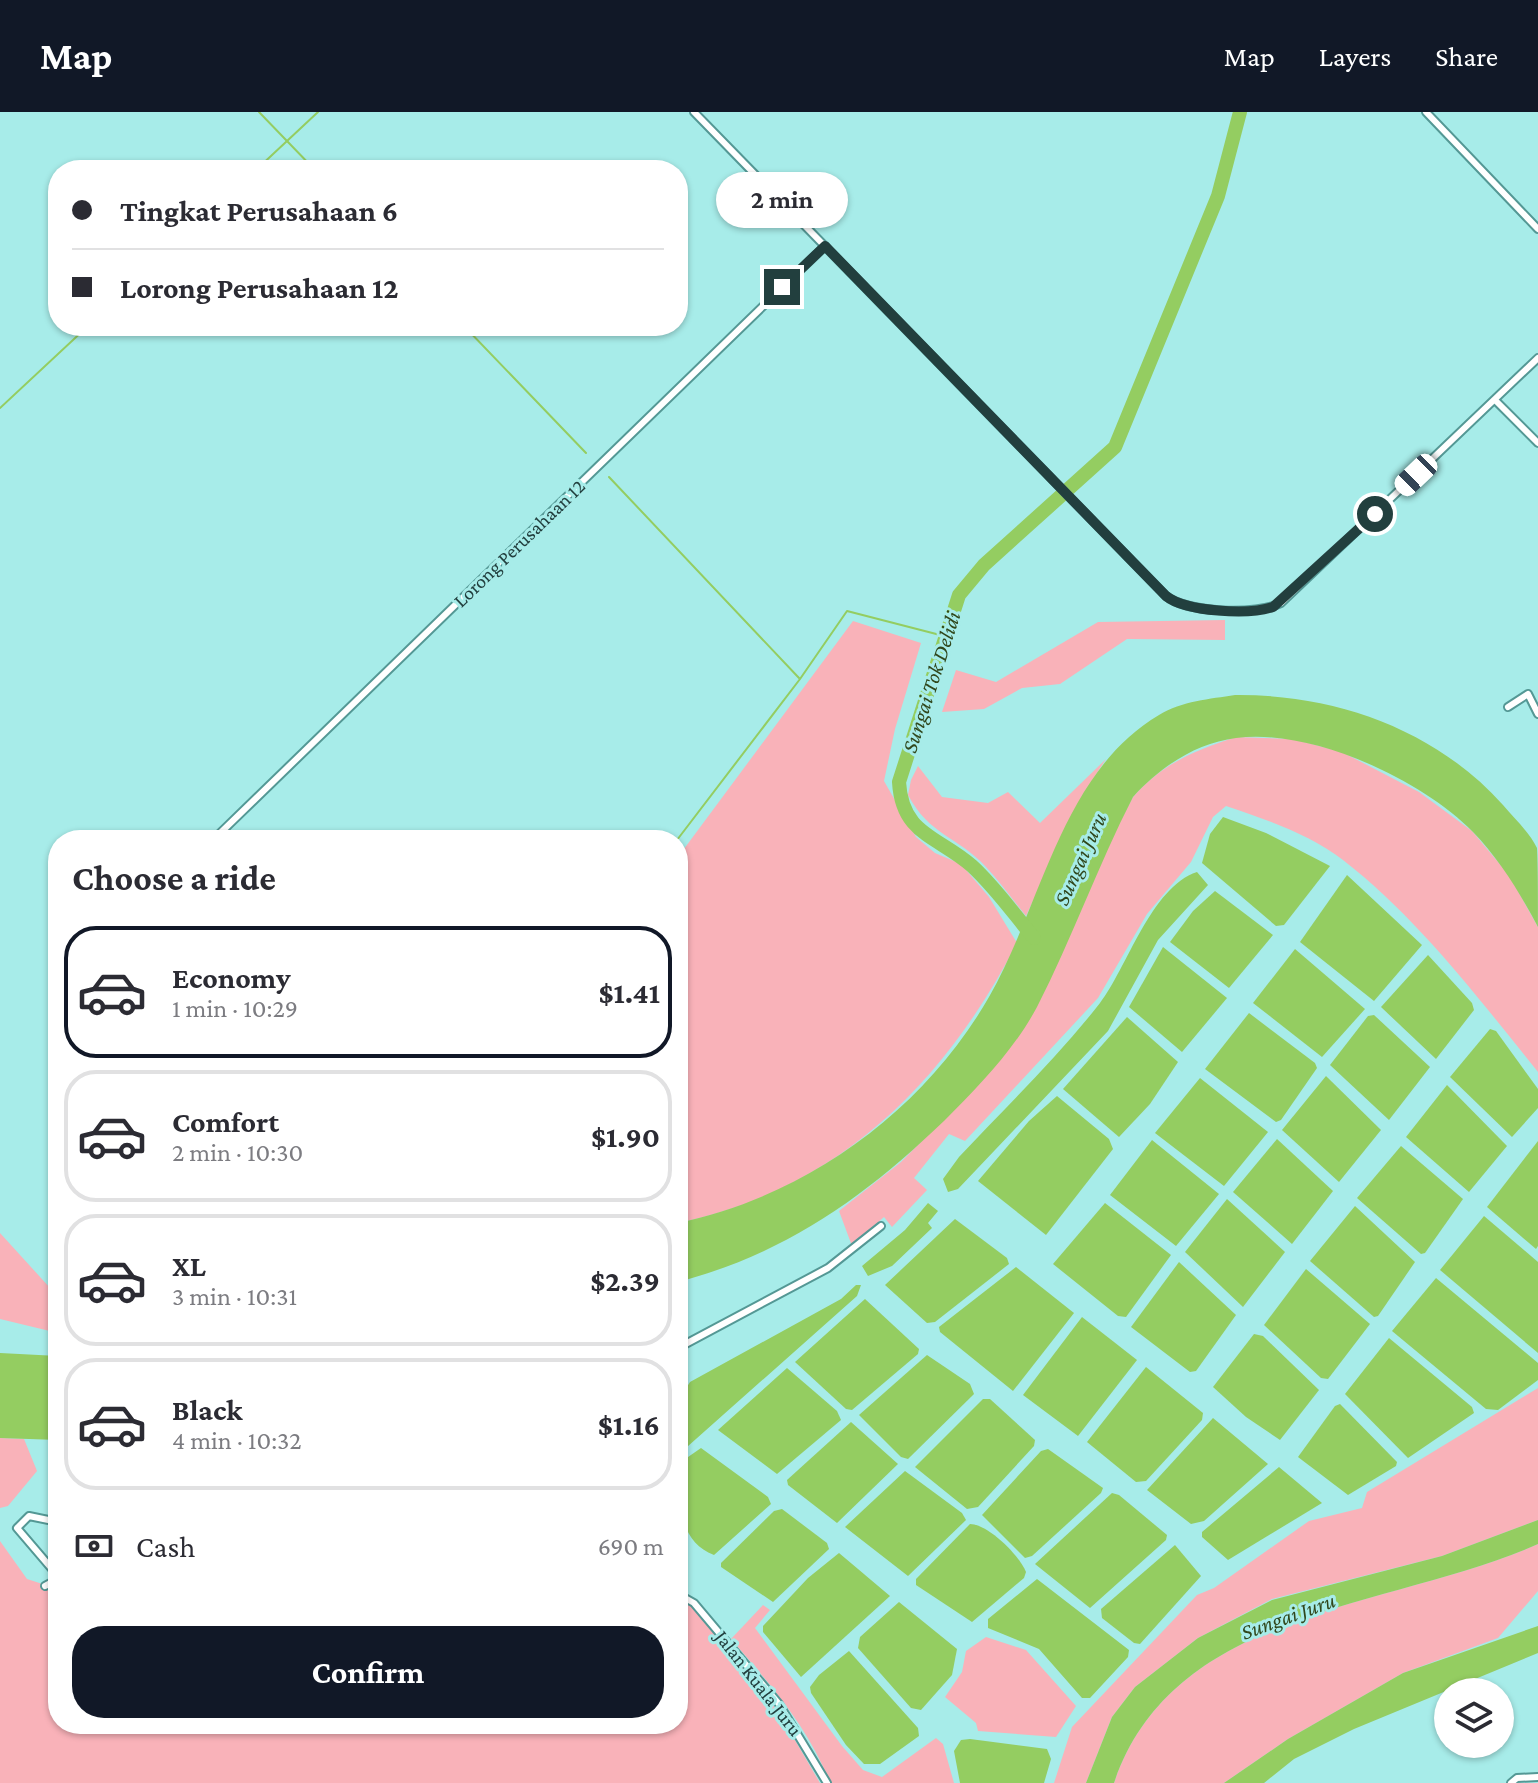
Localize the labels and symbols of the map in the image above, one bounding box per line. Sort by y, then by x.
callout: 2 min [716,171,848,227]
route end [764,269,800,305]
car [1390,450,1442,500]
street label: Lorong Perusahaan 12 [449,475,590,612]
route start [1357,496,1393,532]
water label: Sungai Tok Delidi [896,608,966,756]
water label: Sungai Juru [1049,809,1111,909]
water label: Sungai Juru [1237,1587,1339,1645]
street label: Jalan Kuala Juru [709,1624,807,1741]

